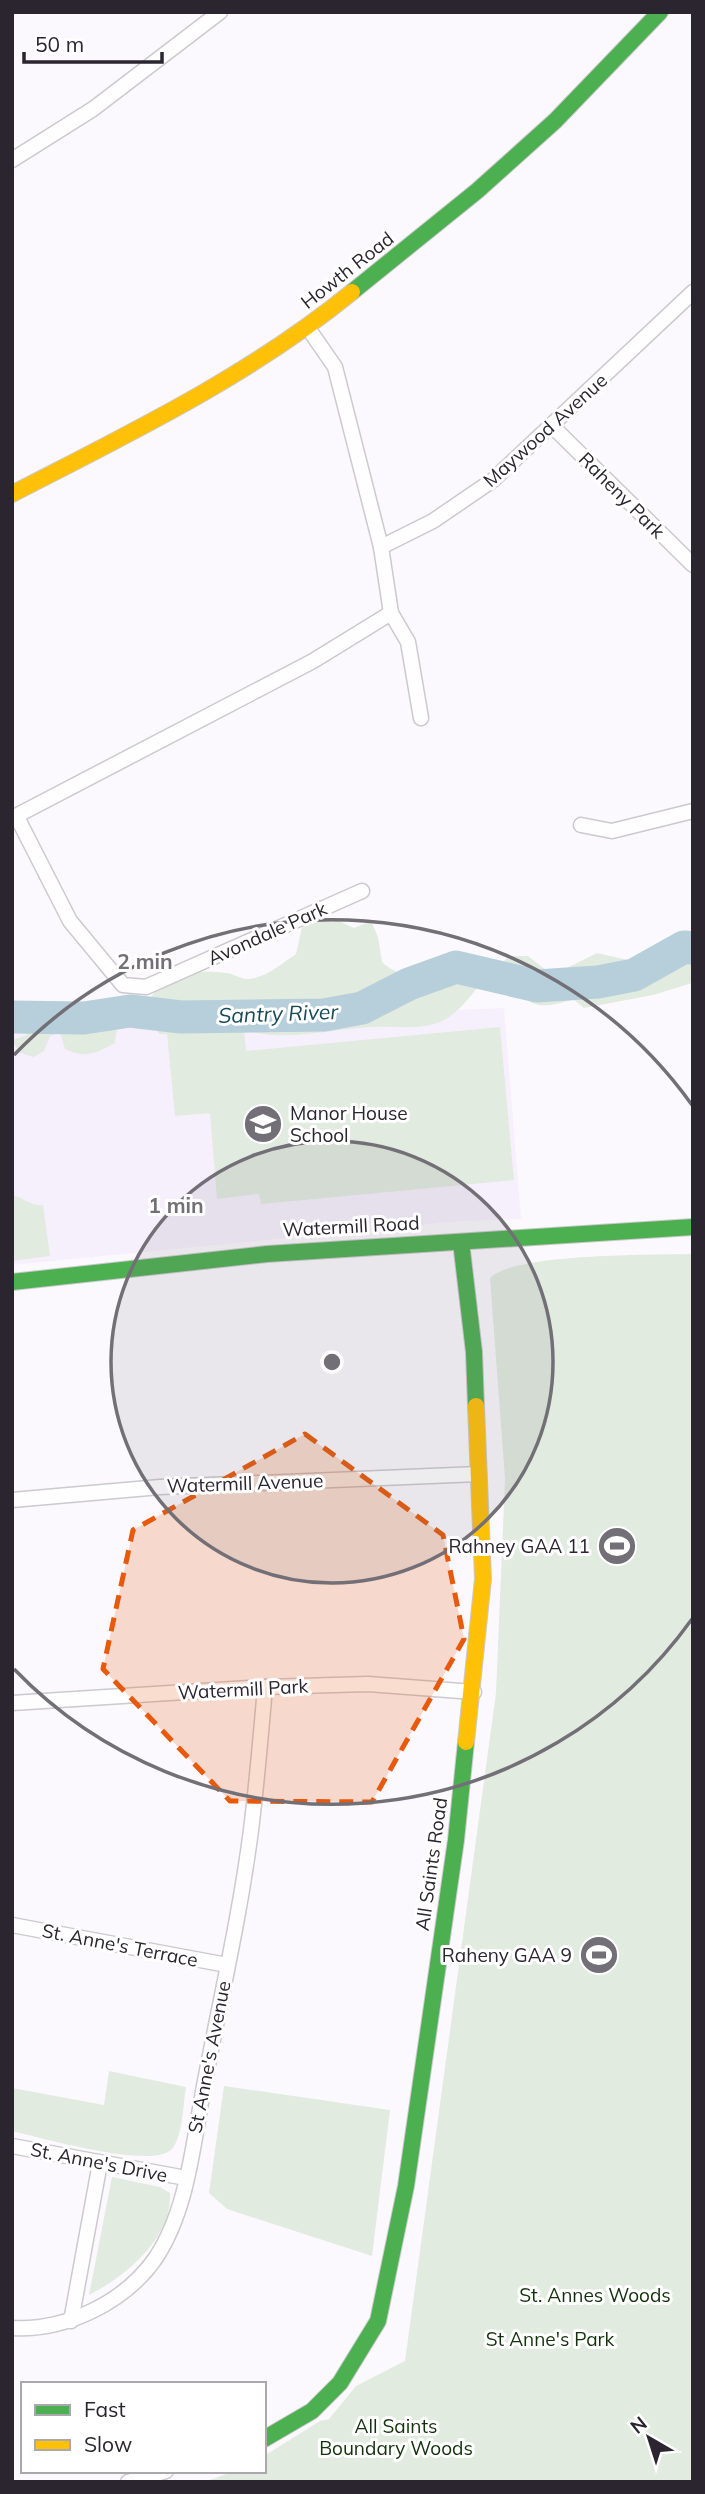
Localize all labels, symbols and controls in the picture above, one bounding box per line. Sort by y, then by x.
scale bar [24,21,163,65]
text: 50 m [35,31,84,57]
street label: Howth Road [296,226,398,314]
street label: Maywood Avenue [478,368,612,492]
street label: Raheny Park [574,447,670,543]
street label: Avondale Park [204,896,331,970]
text: 2 min [117,948,173,974]
water label: Santry River [218,998,340,1028]
place label: Manor House School [290,1101,408,1147]
school or university icon: Manor House School [242,1103,284,1145]
text: 1 min [148,1192,204,1218]
street label: Watermill Road [282,1210,420,1242]
centre of rings [320,1350,344,1374]
street label: Watermill Avenue [166,1468,324,1498]
sports icon: Rahney GAA 11 [596,1525,638,1567]
place label: Rahney GAA 11 [448,1534,590,1558]
street label: Watermill Park [177,1674,309,1704]
street label: All Saints Road [410,1796,452,1932]
street label: St. Anne's Terrace [40,1918,200,1972]
sports icon: Raheny GAA 9 [578,1934,620,1976]
place label: Raheny GAA 9 [442,1943,572,1967]
street label: St Anne's Avenue [182,1979,236,2135]
street label: St. Anne's Drive [28,2137,170,2187]
park label: St. Annes Woods [519,2283,671,2307]
park label: St Anne's Park [486,2327,614,2351]
legend [21,2382,266,2473]
text: Fast [84,2396,126,2422]
north arrow [614,2403,684,2473]
text: N [625,2411,651,2439]
park label: All Saints Boundary Woods [319,2414,473,2460]
text: Slow [84,2431,132,2457]

